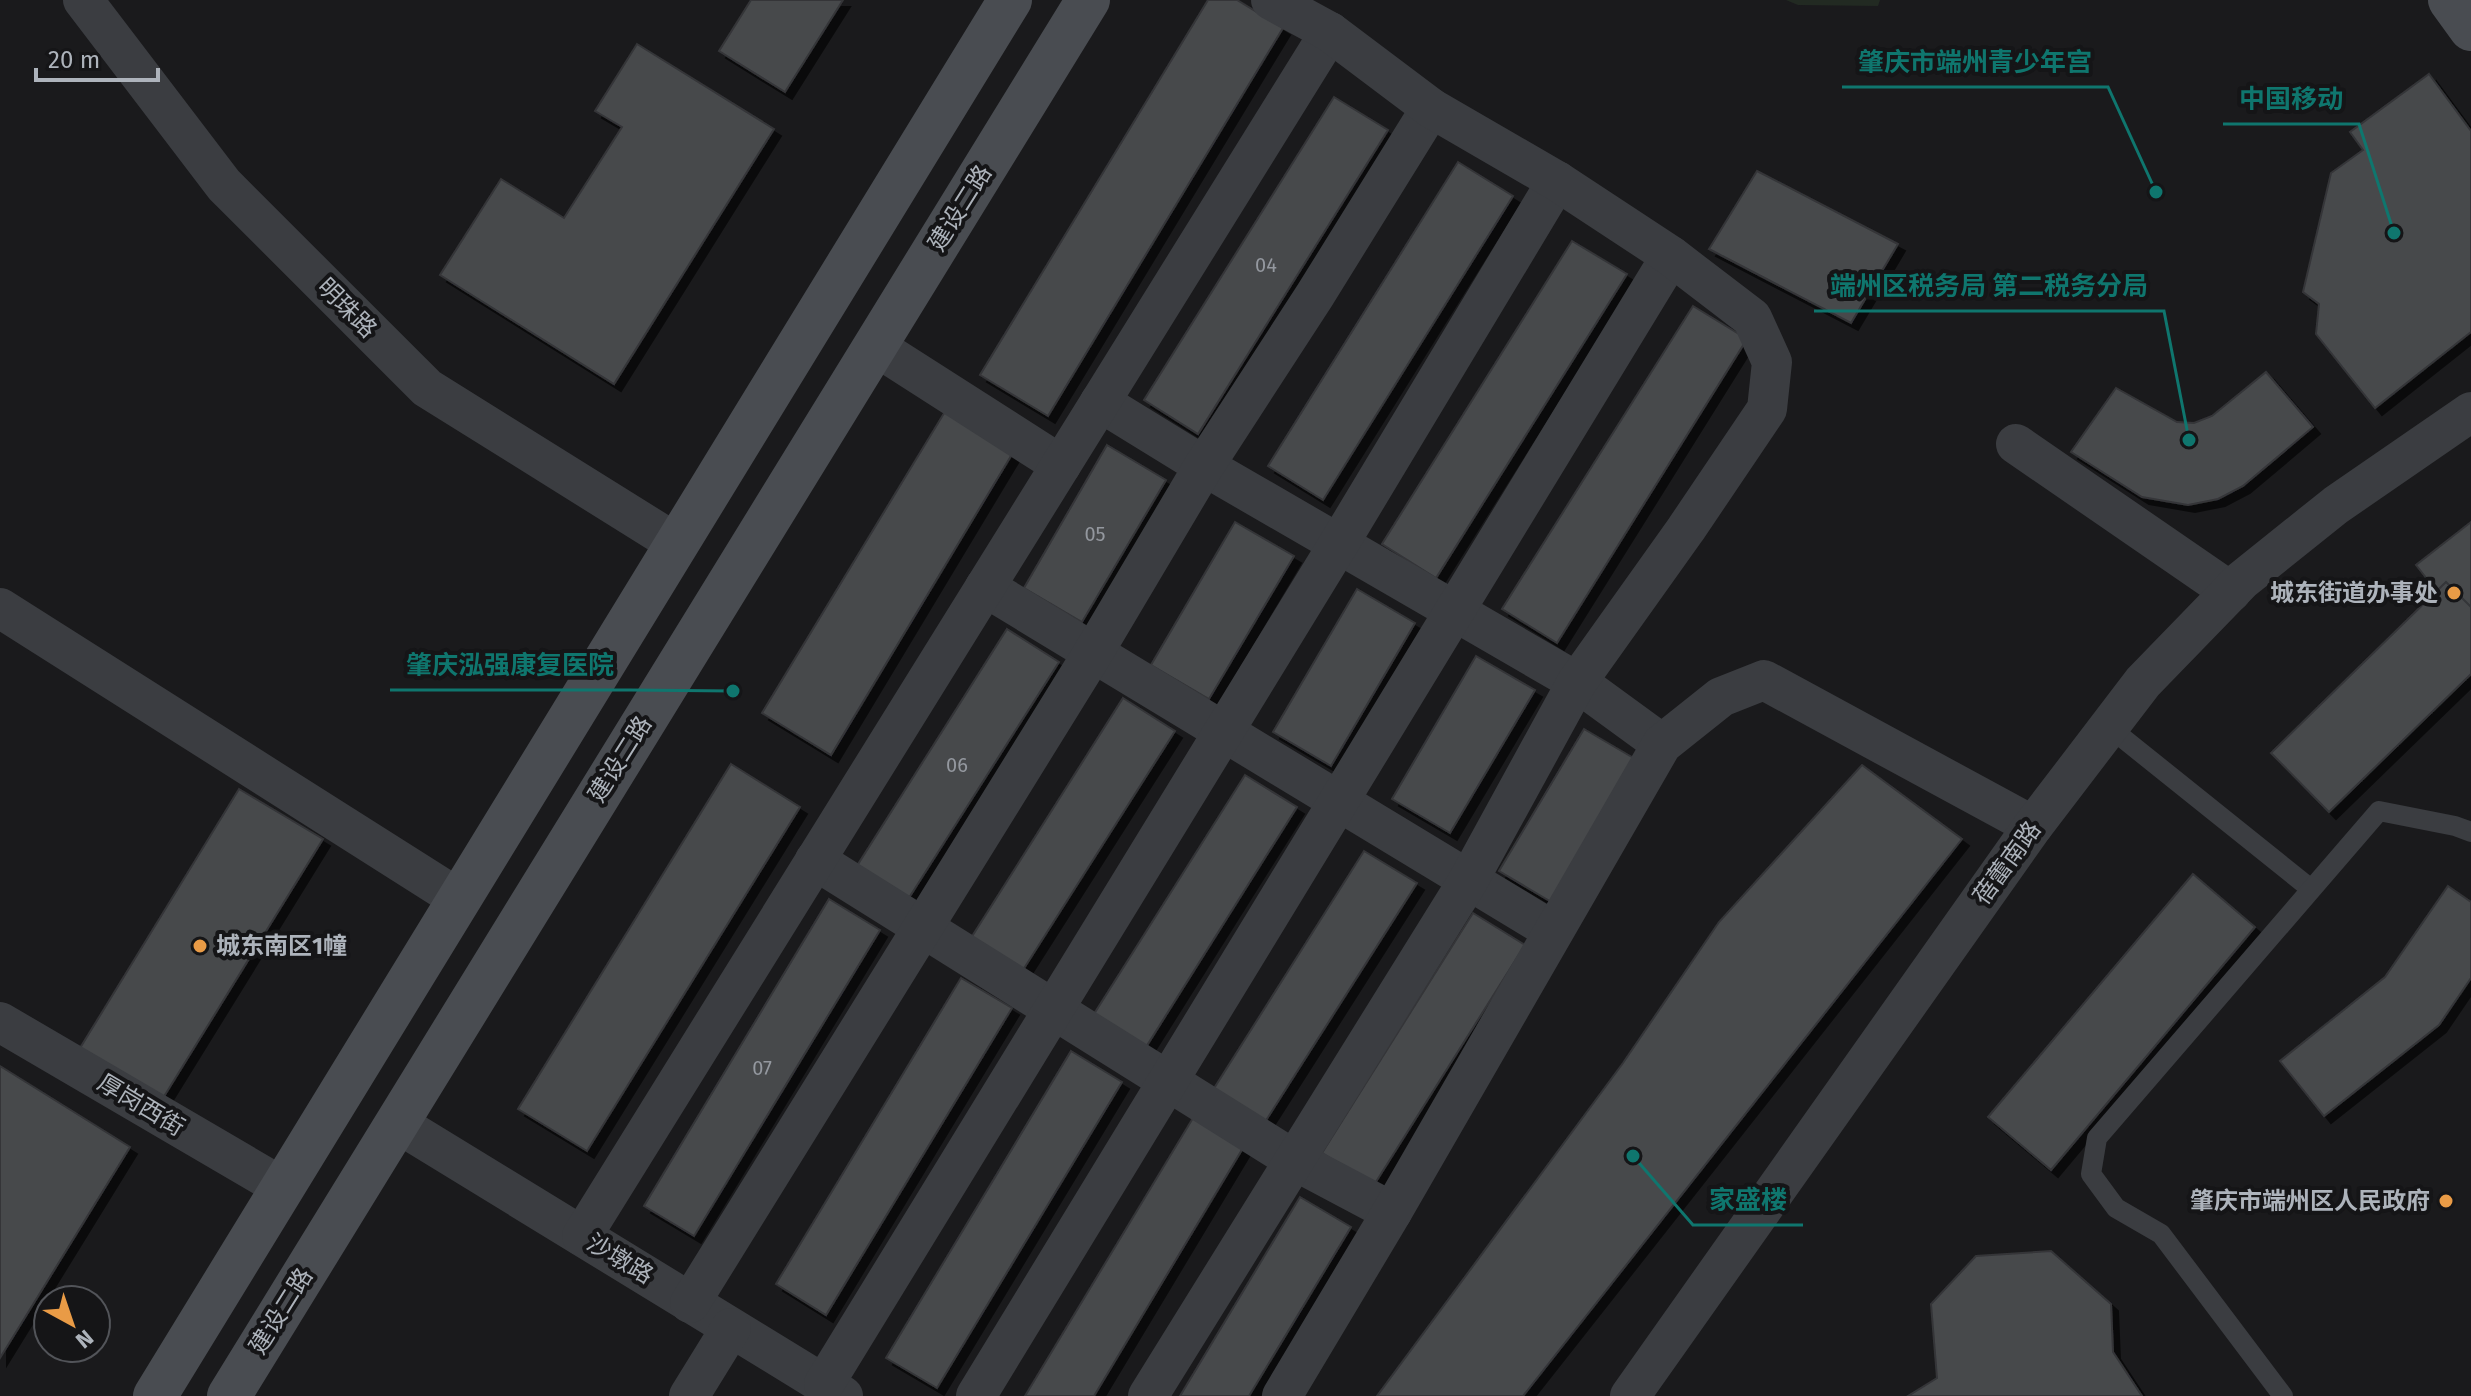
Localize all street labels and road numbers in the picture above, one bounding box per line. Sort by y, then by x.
street label: 建设二路 [923,160,997,256]
street label: 明珠路 [312,273,382,343]
street label: 建设二路 [583,711,657,807]
street label: 蓓蕾南路 [1967,816,2047,910]
street label: 厚岗西街 [93,1068,189,1142]
street label: 沙墩路 [582,1228,658,1290]
street label: 建设二路 [244,1263,318,1359]

